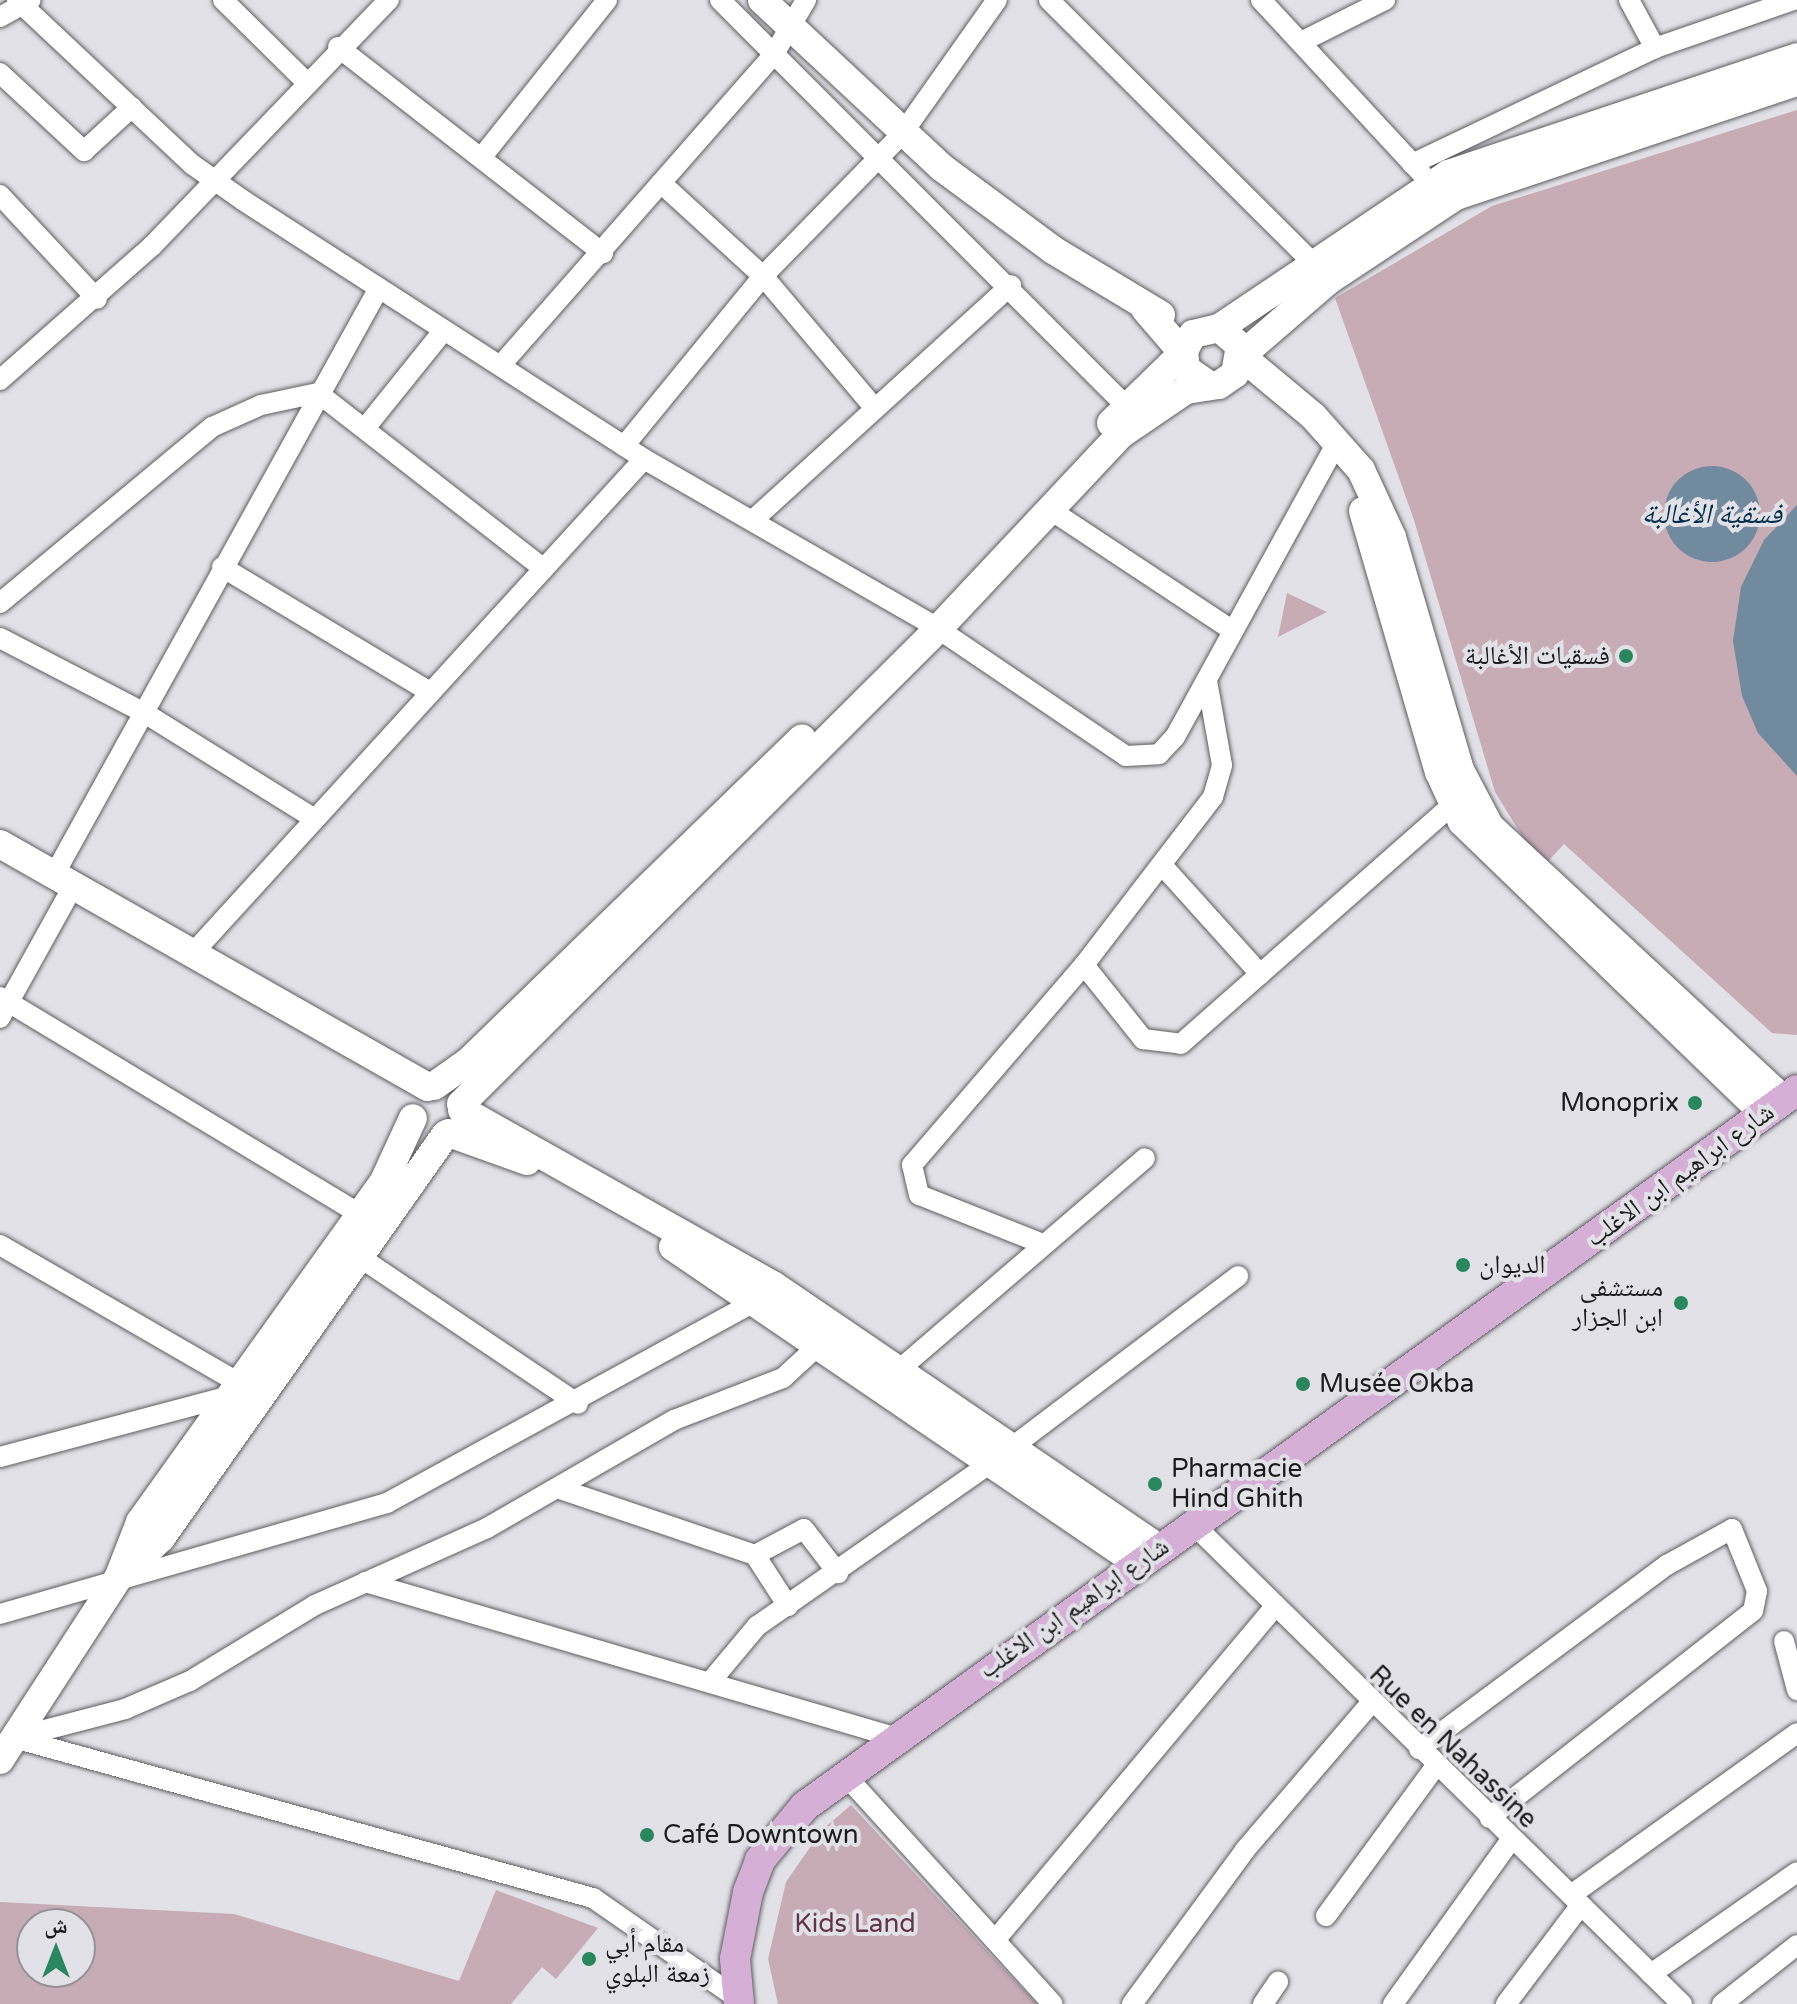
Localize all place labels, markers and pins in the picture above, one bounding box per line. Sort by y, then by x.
place label: فسقيات الأغالبة [1465,640,1610,672]
marker: فسقيات الأغالبة [1617,647,1635,665]
place label: Monoprix [1560,1087,1679,1119]
marker: Monoprix [1686,1094,1704,1112]
place label: الديوان [1479,1249,1546,1281]
marker: الديوان [1454,1256,1472,1274]
place label: مستشفى ابن الجزار [1572,1272,1663,1334]
marker: مستشفى ابن الجزار [1670,1292,1692,1314]
place label: Musée Okba [1319,1368,1474,1400]
marker: Musée Okba [1294,1375,1312,1393]
place label: Pharmacie Hind Ghith [1171,1453,1304,1514]
marker: Pharmacie Hind Ghith [1146,1475,1164,1493]
place label: Café Downtown [663,1819,859,1851]
marker: Café Downtown [638,1826,656,1844]
place label: مقام أبي زمعة البلوي [605,1928,710,1990]
marker: مقام أبي زمعة البلوي [580,1950,598,1968]

